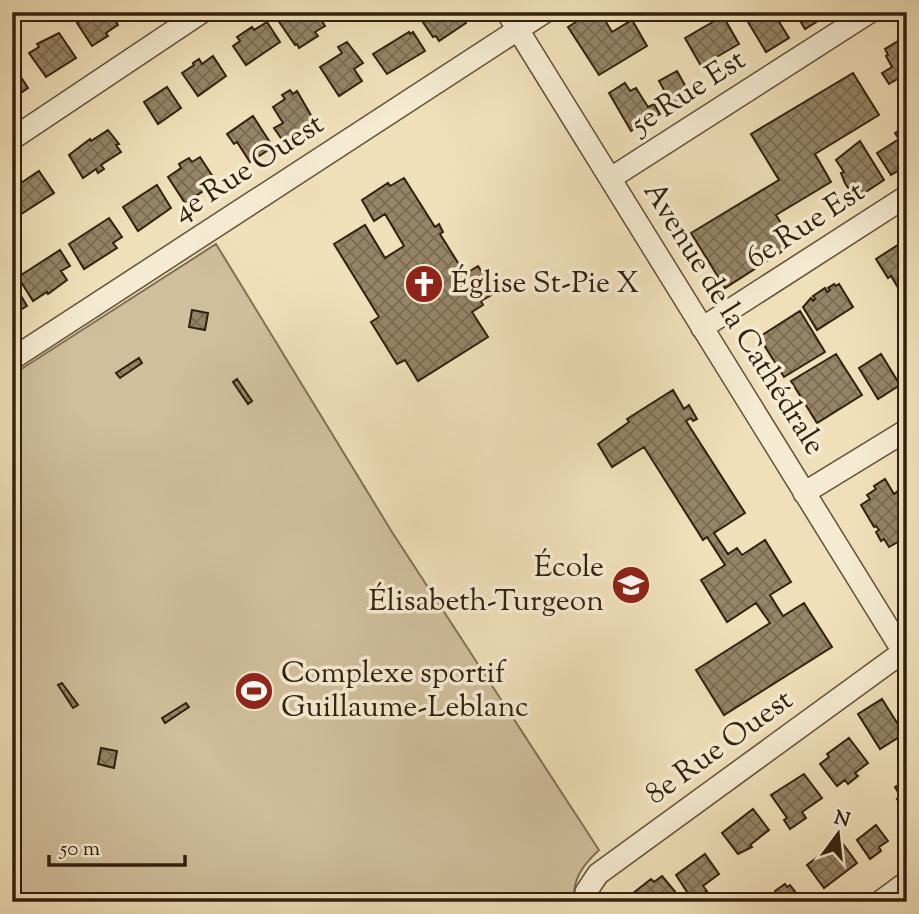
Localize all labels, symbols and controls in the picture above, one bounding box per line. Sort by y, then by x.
street label: 5e Rue Est [621,40,755,147]
street label: 4e Rue Ouest [165,104,333,234]
street label: 6e Rue Est [738,172,874,280]
street label: Avenue de la Cathédrale [631,174,835,464]
church icon: Église St-Pie X [403,263,445,305]
place label: Église St-Pie X [451,263,639,306]
place label: École Élisabeth-Turgeon [369,547,604,624]
school or university icon: École Élisabeth-Turgeon [610,564,652,606]
place label: Complexe sportif Guillaume-Leblanc [281,653,529,730]
sports icon: Complexe sportif Guillaume-Leblanc [233,670,275,712]
street label: 8e Rue Ouest [638,680,802,816]
north arrow [804,799,874,869]
text: N [831,805,853,835]
scale bar [49,823,186,867]
text: 50 m [59,835,100,865]

